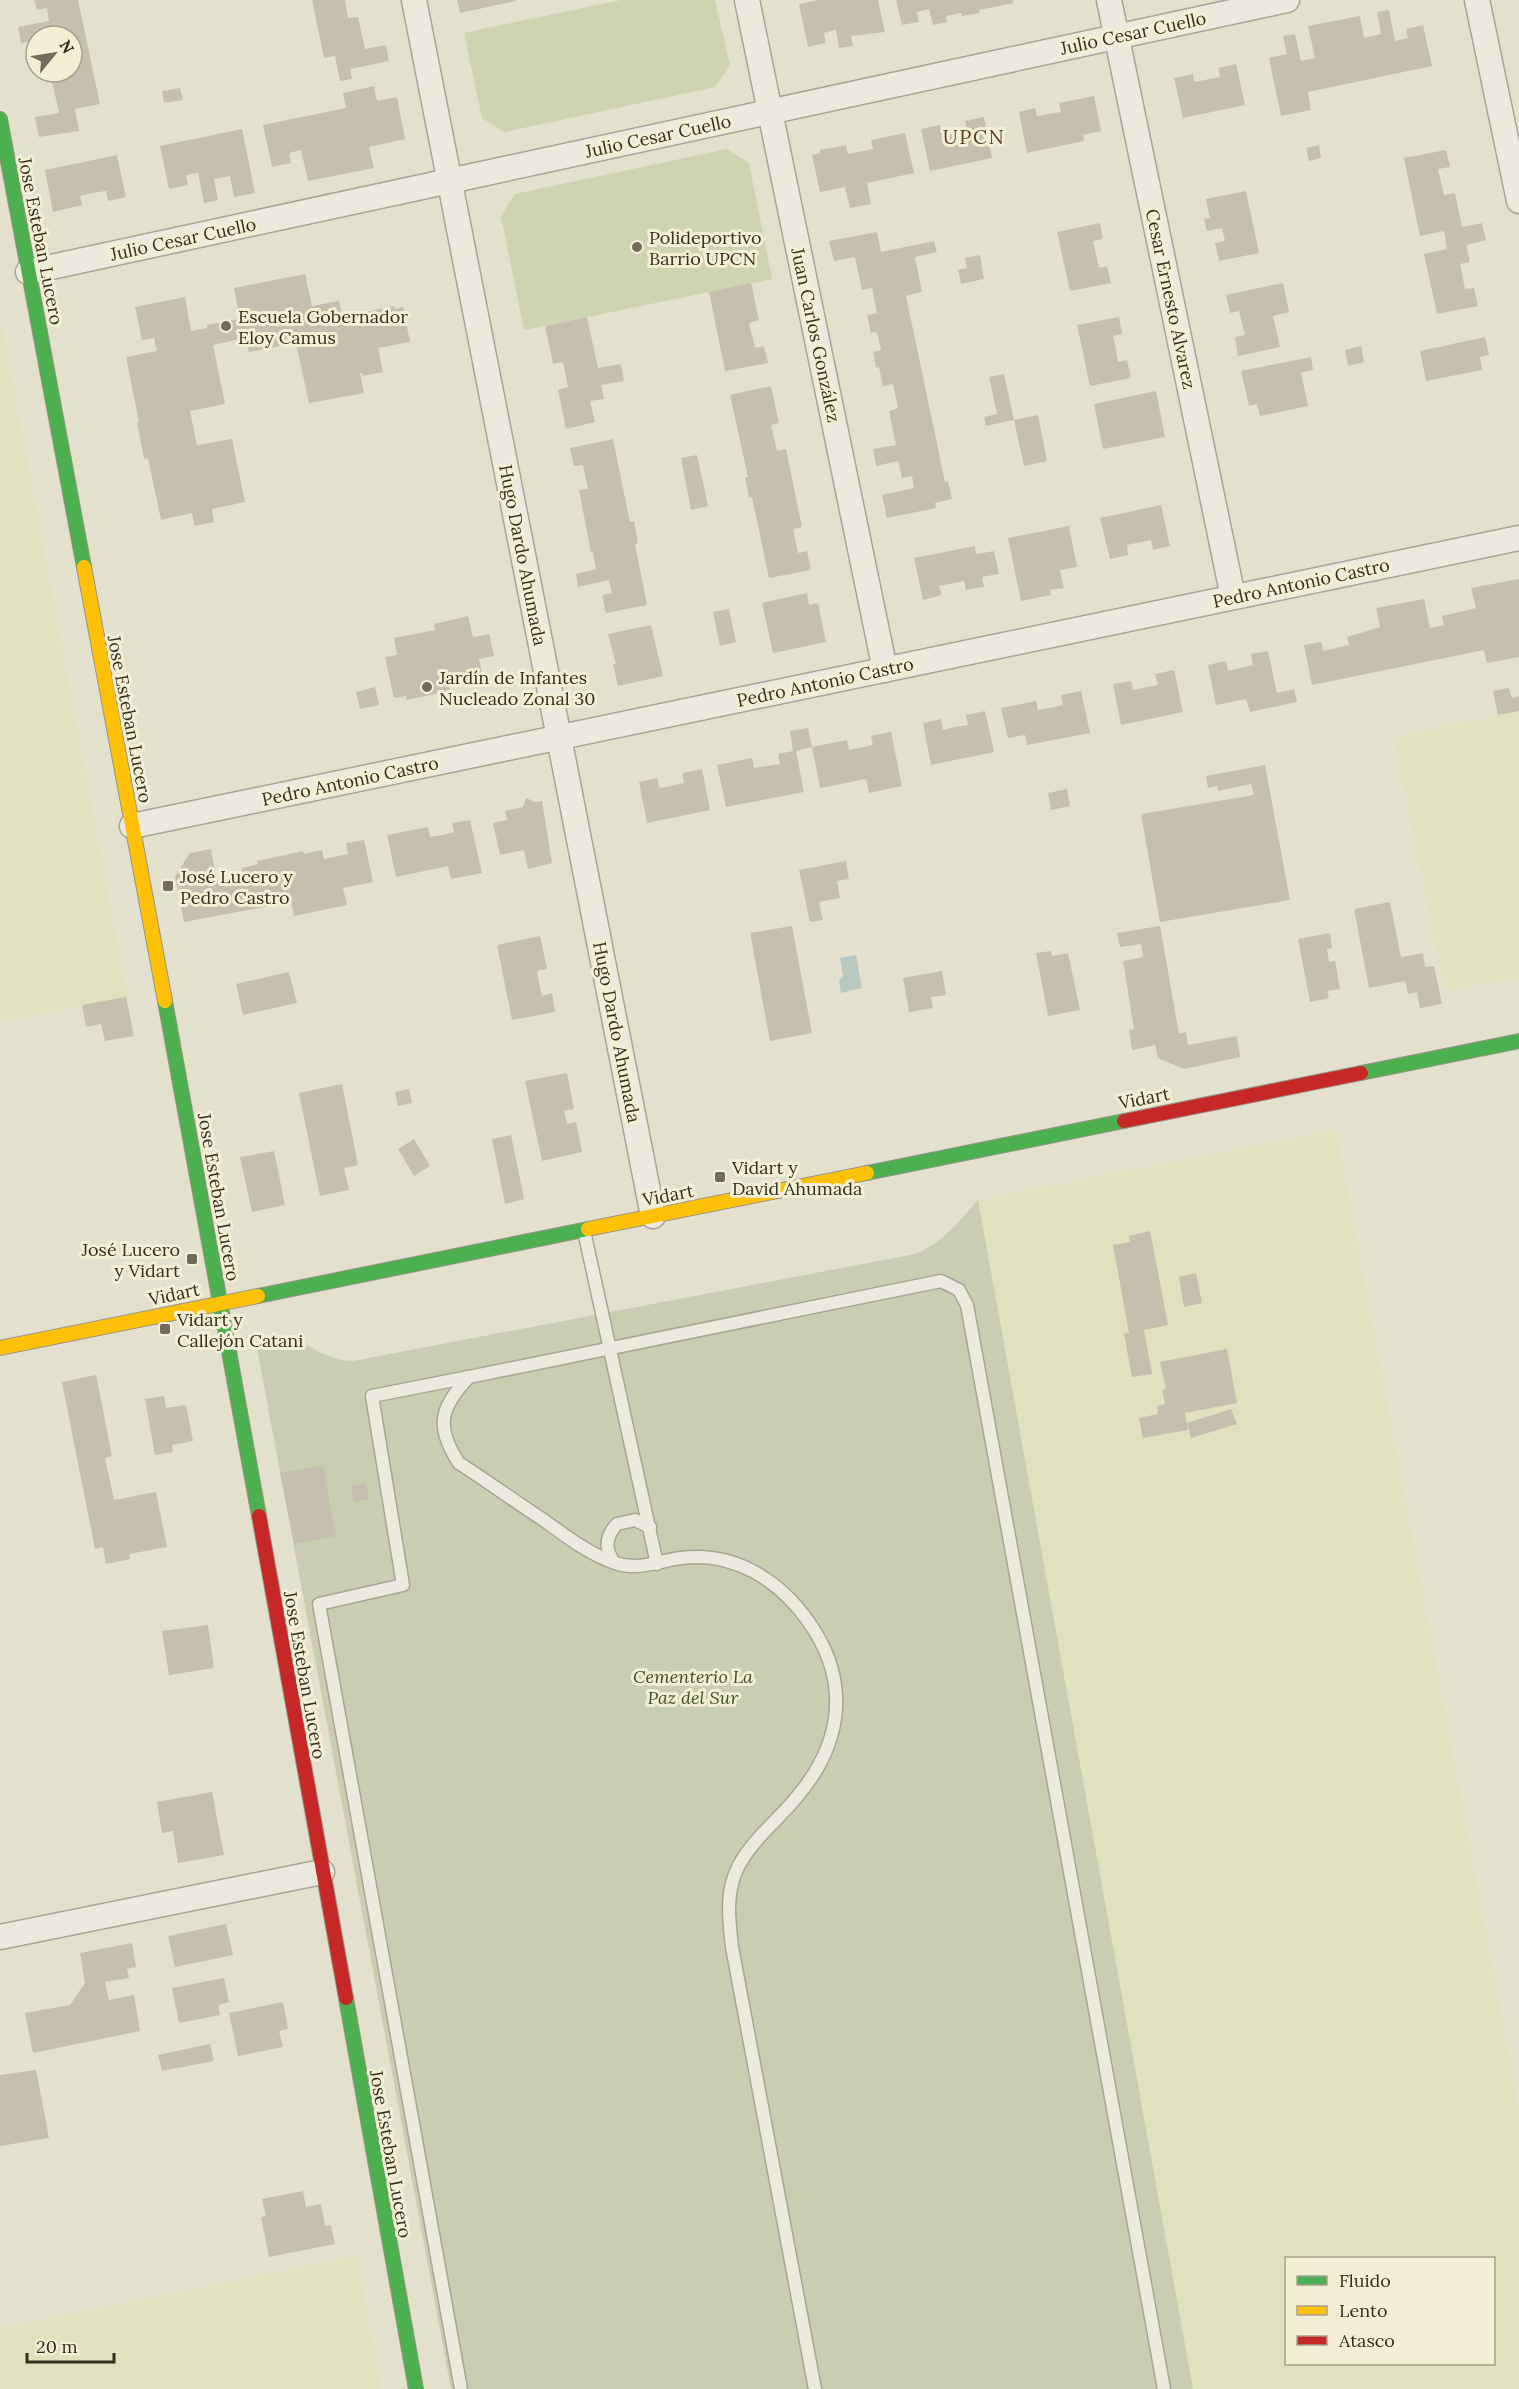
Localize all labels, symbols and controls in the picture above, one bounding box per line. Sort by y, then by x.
street label: Julio Cesar Cuello [1057,6,1208,60]
north arrow [24,24,84,84]
text: N [55,36,79,57]
street label: Julio Cesar Cuello [582,109,733,163]
district label: UPCN [943,124,1005,149]
street label: Jose Esteban Lucero [13,154,69,327]
street label: Cesar Ernesto Alvarez [1141,207,1201,391]
street label: Julio Cesar Cuello [107,212,258,266]
place label: Polideportivo Barrio UPCN [649,226,761,270]
marker: Polideportivo Barrio UPCN [630,240,644,254]
street label: Juan Carlos González [786,245,846,424]
place label: Escuela Gobernador Eloy Camus [238,305,408,349]
marker: Escuela Gobernador Eloy Camus [219,319,233,333]
street label: Hugo Dardo Ahumada [494,462,552,648]
street label: Pedro Antonio Castro [1210,553,1392,613]
street label: Jose Esteban Lucero [102,632,158,805]
street label: Pedro Antonio Castro [734,652,916,712]
place label: Jardín de Infantes Nucleado Zonal 30 [438,666,596,710]
marker: Jardín de Infantes Nucleado Zonal 30 [420,680,434,694]
street label: Pedro Antonio Castro [259,751,441,811]
place label: José Lucero y Pedro Castro [179,865,293,909]
marker: José Lucero y Pedro Castro [161,879,175,893]
street label: Hugo Dardo Ahumada [588,939,646,1125]
street label: Vidart [1116,1082,1171,1114]
street label: Jose Esteban Lucero [193,1110,245,1283]
place label: Vidart y David Ahumada [731,1156,862,1200]
marker: Vidart y David Ahumada [713,1170,727,1184]
street label: Vidart [640,1179,695,1211]
place label: José Lucero y Vidart [80,1238,180,1282]
marker: José Lucero y Vidart [185,1252,199,1266]
street label: Vidart [145,1277,202,1311]
place label: Vidart y Callejón Catani [176,1308,303,1352]
marker: Vidart y Callejón Catani [158,1322,172,1336]
street label: Jose Esteban Lucero [279,1588,331,1761]
park label: Cementerio La Paz del Sur [633,1665,753,1709]
street label: Jose Esteban Lucero [365,2067,417,2240]
legend [1285,2257,1495,2365]
text: Fluido [1339,2269,1391,2292]
text: Lento [1339,2299,1387,2322]
scale bar [27,2326,114,2364]
text: Atasco [1338,2329,1395,2352]
text: 20 m [36,2335,78,2358]

